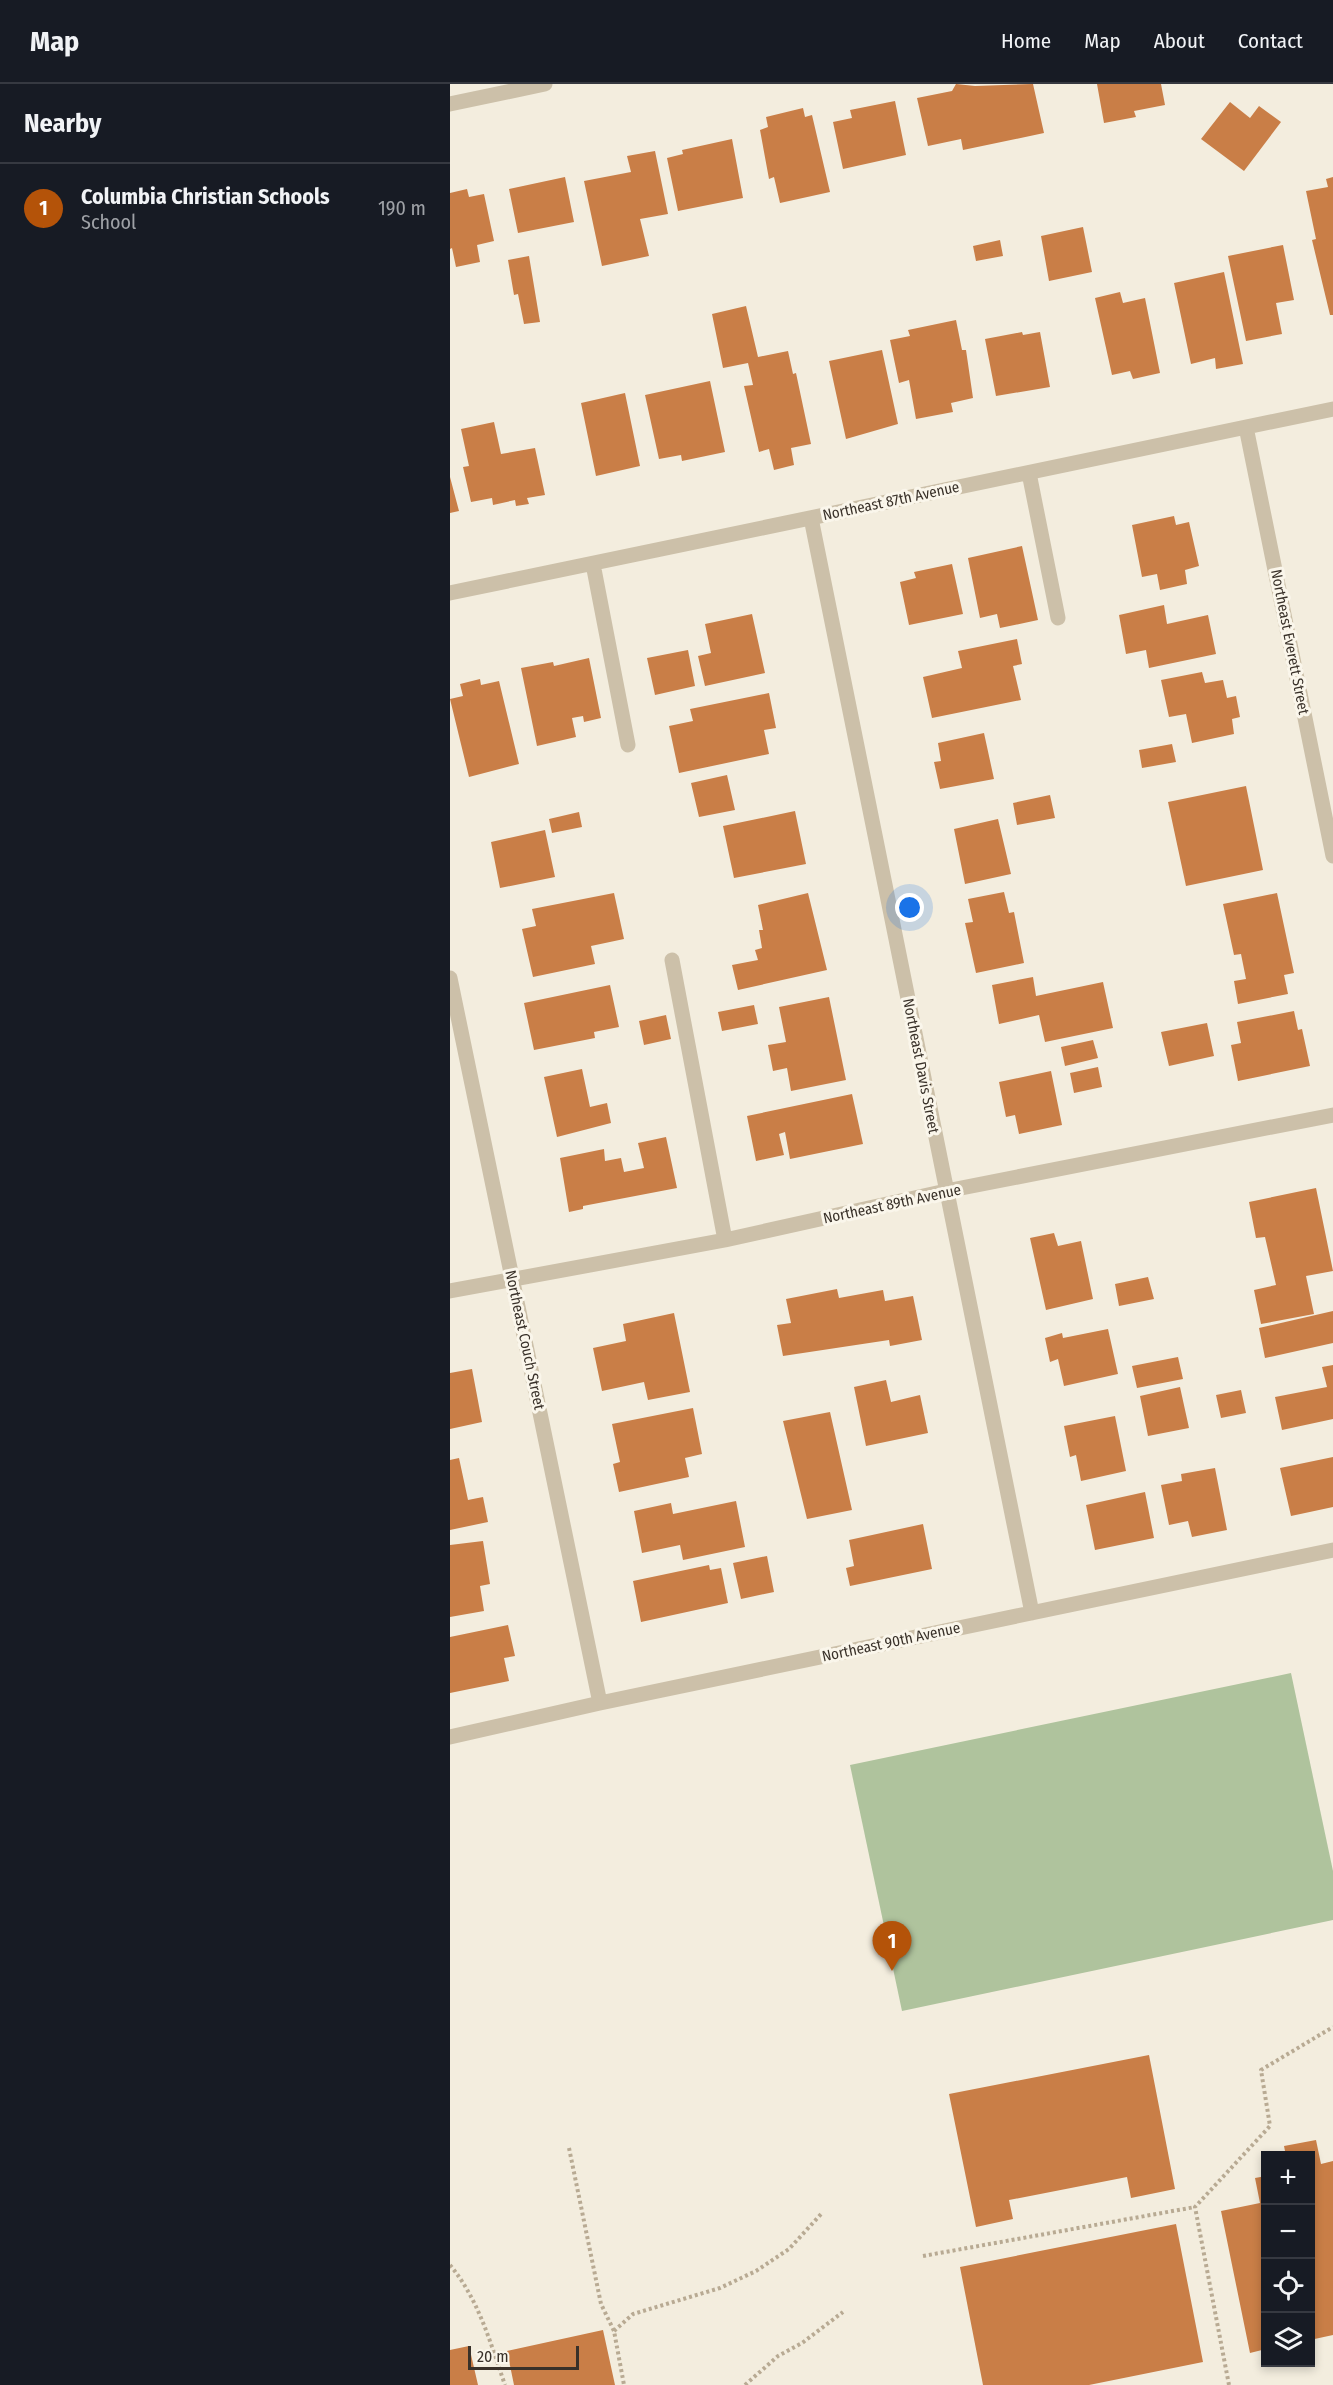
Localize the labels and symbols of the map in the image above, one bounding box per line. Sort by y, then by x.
street label: Northeast 87th Avenue [821,478,961,524]
street label: Northeast Everett Street [1267,568,1313,716]
your location [895,893,924,922]
street label: Northeast Davis Street [899,997,943,1135]
street label: Northeast 89th Avenue [821,1181,963,1227]
street label: Northeast Couch Street [501,1269,549,1412]
street label: Northeast 90th Avenue [820,1619,962,1665]
pin: 1 [872,1922,912,1971]
scale bar [468,2343,579,2370]

